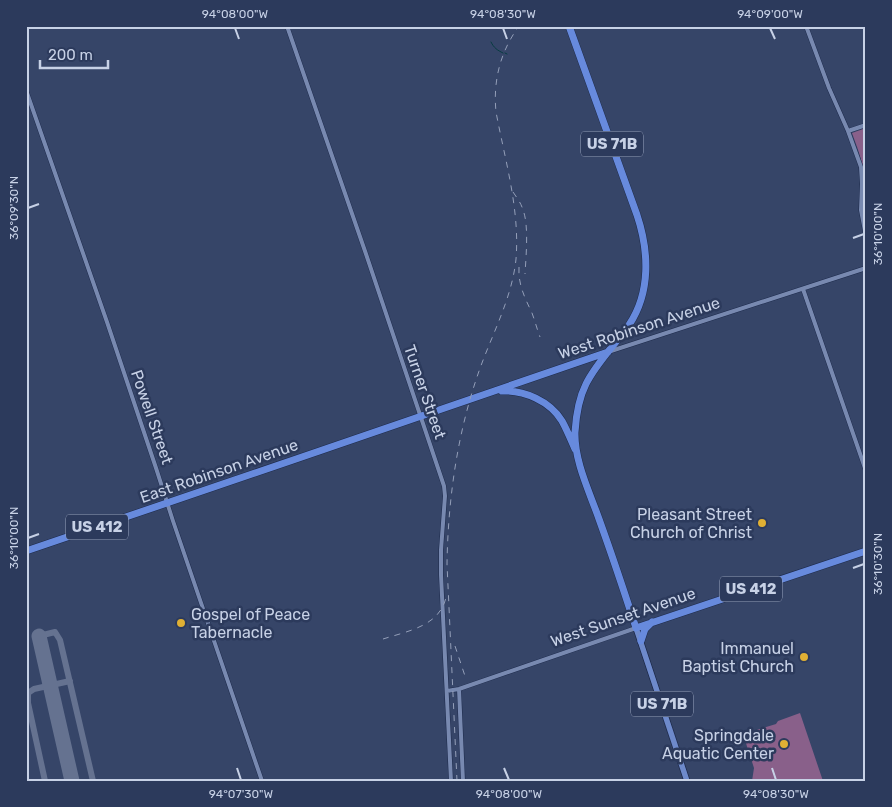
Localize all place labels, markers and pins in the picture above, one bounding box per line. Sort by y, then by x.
place label: Pleasant Street Church of Christ [630,505,752,542]
marker: Pleasant Street Church of Christ [756,517,768,529]
place label: Gospel of Peace Tabernacle [191,605,310,642]
marker: Gospel of Peace Tabernacle [175,617,187,629]
place label: Immanuel Baptist Church [682,639,794,676]
marker: Immanuel Baptist Church [798,651,810,663]
place label: Springdale Aquatic Center [662,726,774,763]
marker: Springdale Aquatic Center [778,738,790,750]

